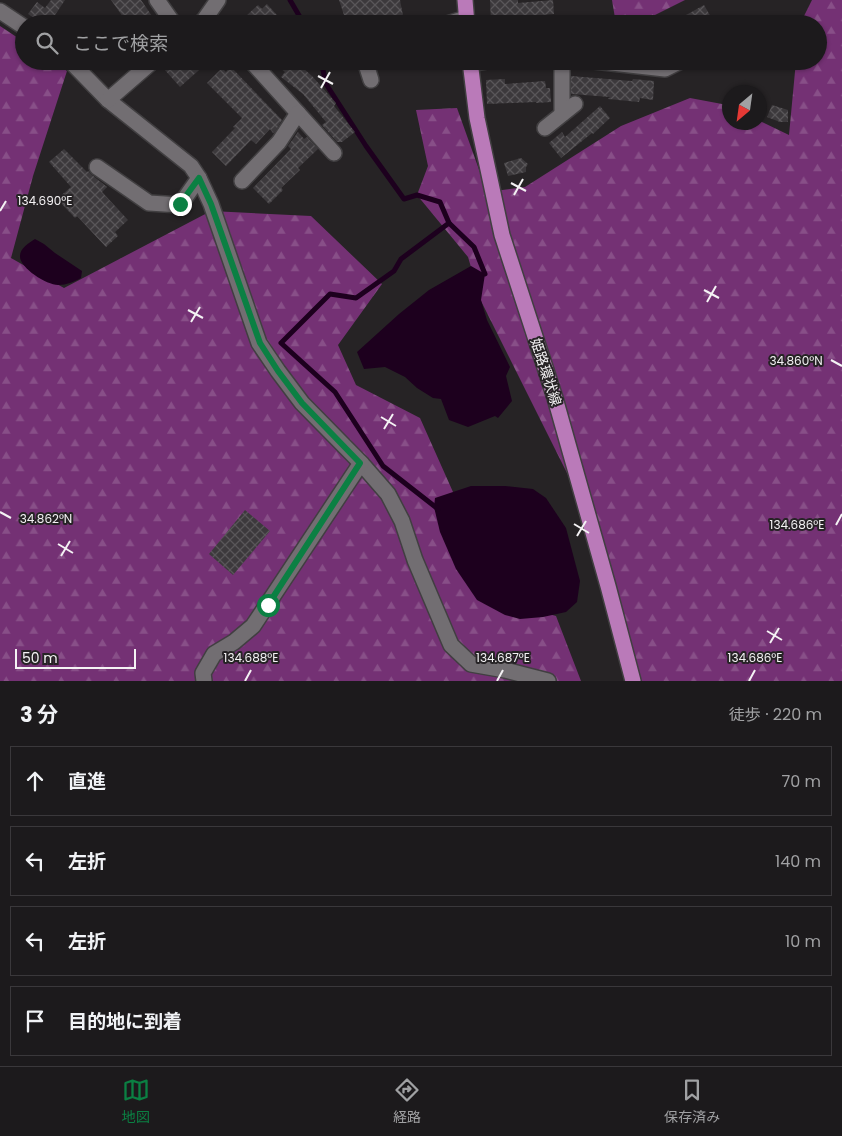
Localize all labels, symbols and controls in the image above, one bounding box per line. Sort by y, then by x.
search box [15,15,827,70]
icon: search [33,29,61,57]
text: ここで検索 [73,30,168,57]
north arrow [722,85,767,130]
text: 134.690°E [18,192,72,209]
route end [169,193,192,216]
street label: 姫路環状線 [526,336,566,408]
text: 34.860°N [769,352,823,369]
text: 34.862°N [20,510,72,527]
text: 134.686°E [770,516,824,533]
route start [257,594,280,617]
scale bar [15,646,136,669]
text: 50 m [22,648,58,668]
text: 134.688°E [224,649,278,666]
text: 134.687°E [476,649,530,666]
text: 134.686°E [728,649,782,666]
text: 3 分 [20,700,58,729]
text: 徒歩 · 220 m [729,703,822,726]
icon: ahead [21,767,49,795]
text: 直進 [68,768,106,795]
text: 70 m [781,770,821,793]
icon: left [21,847,49,875]
text: 左折 [68,848,106,875]
text: 140 m [775,850,821,873]
icon: left [21,927,49,955]
text: 左折 [68,928,106,955]
text: 10 m [785,930,821,953]
icon: arrive [21,1007,49,1035]
text: 目的地に到着 [68,1008,182,1035]
tab: 地図 [122,1076,150,1128]
tab: 経路 [393,1076,421,1128]
tab: 保存済み [664,1076,720,1128]

